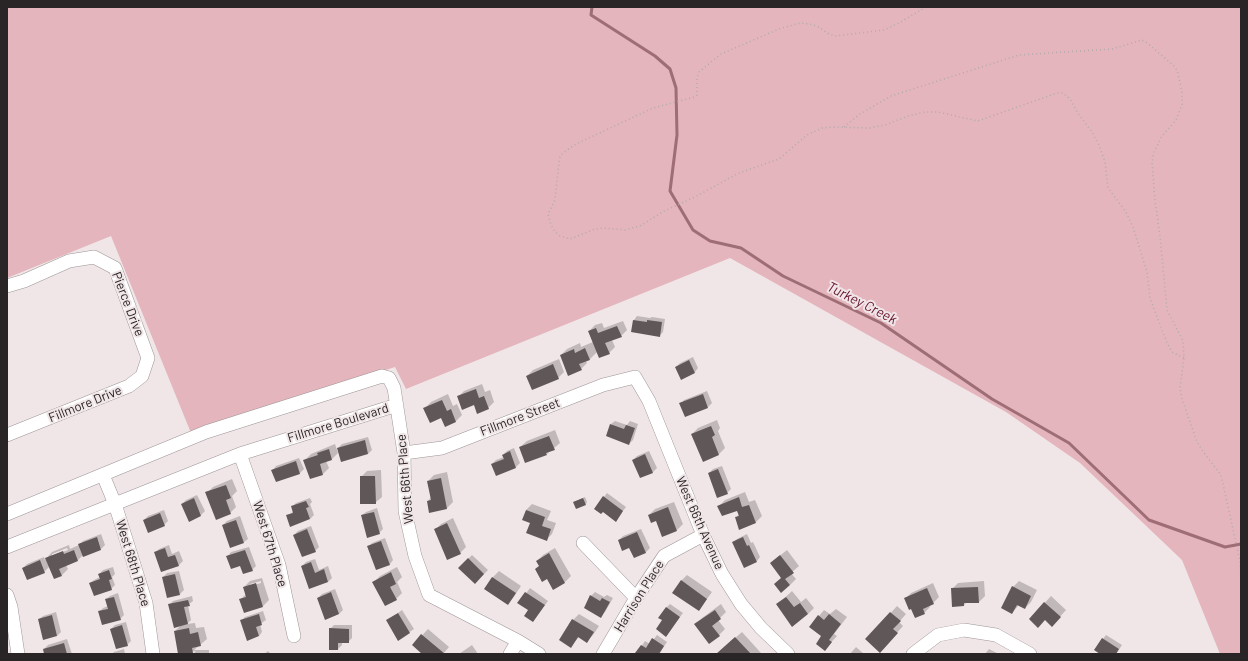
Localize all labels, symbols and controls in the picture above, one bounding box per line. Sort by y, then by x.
street label: Pierce Drive [109,270,147,338]
water label: Turkey Creek [824,278,900,328]
street label: Fillmore Drive [46,382,124,426]
street label: Fillmore Street [478,395,562,439]
street label: Fillmore Boulevard [286,400,390,446]
street label: West 66th Place [393,434,417,524]
street label: West 66th Avenue [672,474,728,572]
street label: West 67th Place [249,499,291,589]
street label: West 68th Place [112,518,154,608]
street label: Harrison Place [611,557,667,635]

